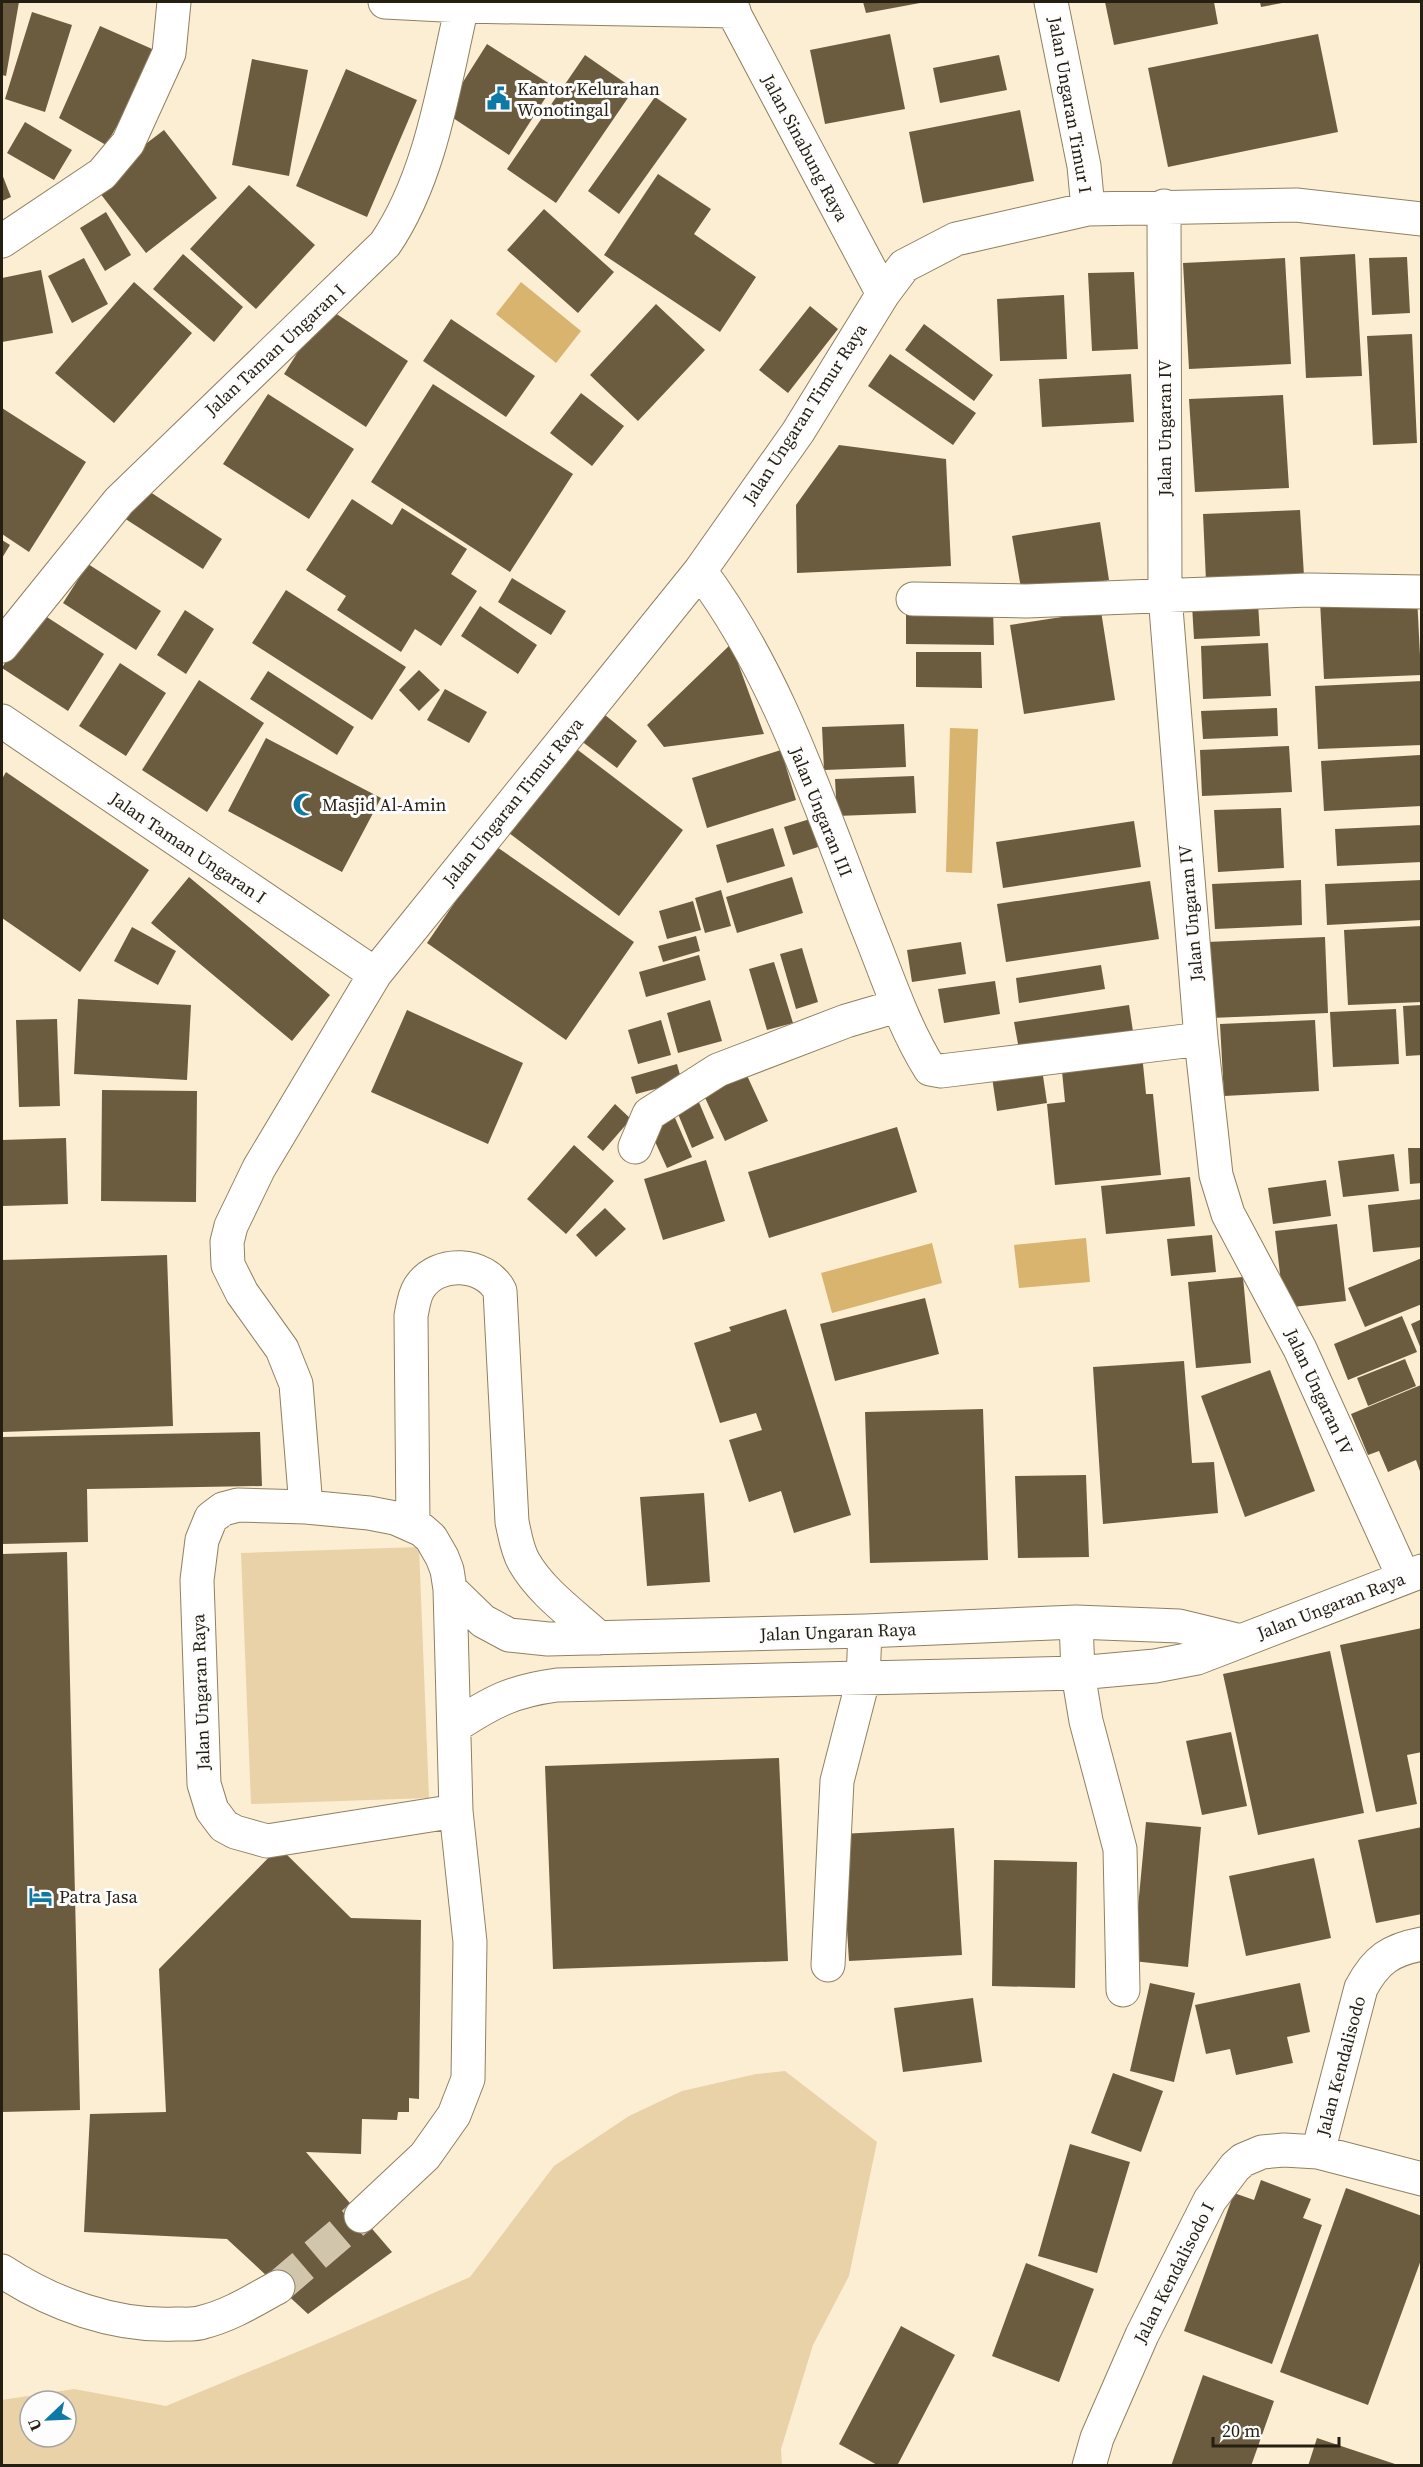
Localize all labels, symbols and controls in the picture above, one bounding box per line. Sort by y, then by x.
street label: Jalan Ungaran Timur I [1042,14,1098,195]
street label: Jalan Sinabung Raya [756,69,855,226]
place label: Kantor Kelurahan Wonotingal [517,76,660,122]
public building icon: Kantor Kelurahan Wonotingal [486,86,512,112]
street label: Jalan Taman Ungaran I [198,278,350,422]
street label: Jalan Ungaran Timur Raya [736,318,873,510]
street label: Jalan Ungaran IV [1152,360,1177,497]
street label: Jalan Ungaran Timur Raya [436,711,589,892]
street label: Jalan Ungaran III [784,742,859,880]
street label: Jalan Taman Ungaran I [104,785,271,909]
mosque icon: Masjid Al-Amin [291,792,317,818]
place label: Masjid Al-Amin [322,792,447,817]
street label: Jalan Ungaran IV [1172,844,1209,983]
street label: Jalan Ungaran IV [1279,1324,1360,1459]
street label: Jalan Ungaran Raya [1252,1565,1409,1646]
street label: Jalan Ungaran Raya [185,1612,216,1772]
street label: Jalan Ungaran Raya [758,1616,918,1647]
hotel icon: Patra Jasa [28,1884,54,1910]
place label: Patra Jasa [59,1884,139,1909]
street label: Jalan Kendalisodo [1310,1993,1371,2140]
street label: Jalan Kendalisodo I [1127,2198,1220,2348]
north arrow [18,2389,78,2449]
scale bar [1213,2410,1339,2448]
text: U [22,2415,47,2435]
text: 20 m [1222,2418,1260,2443]

